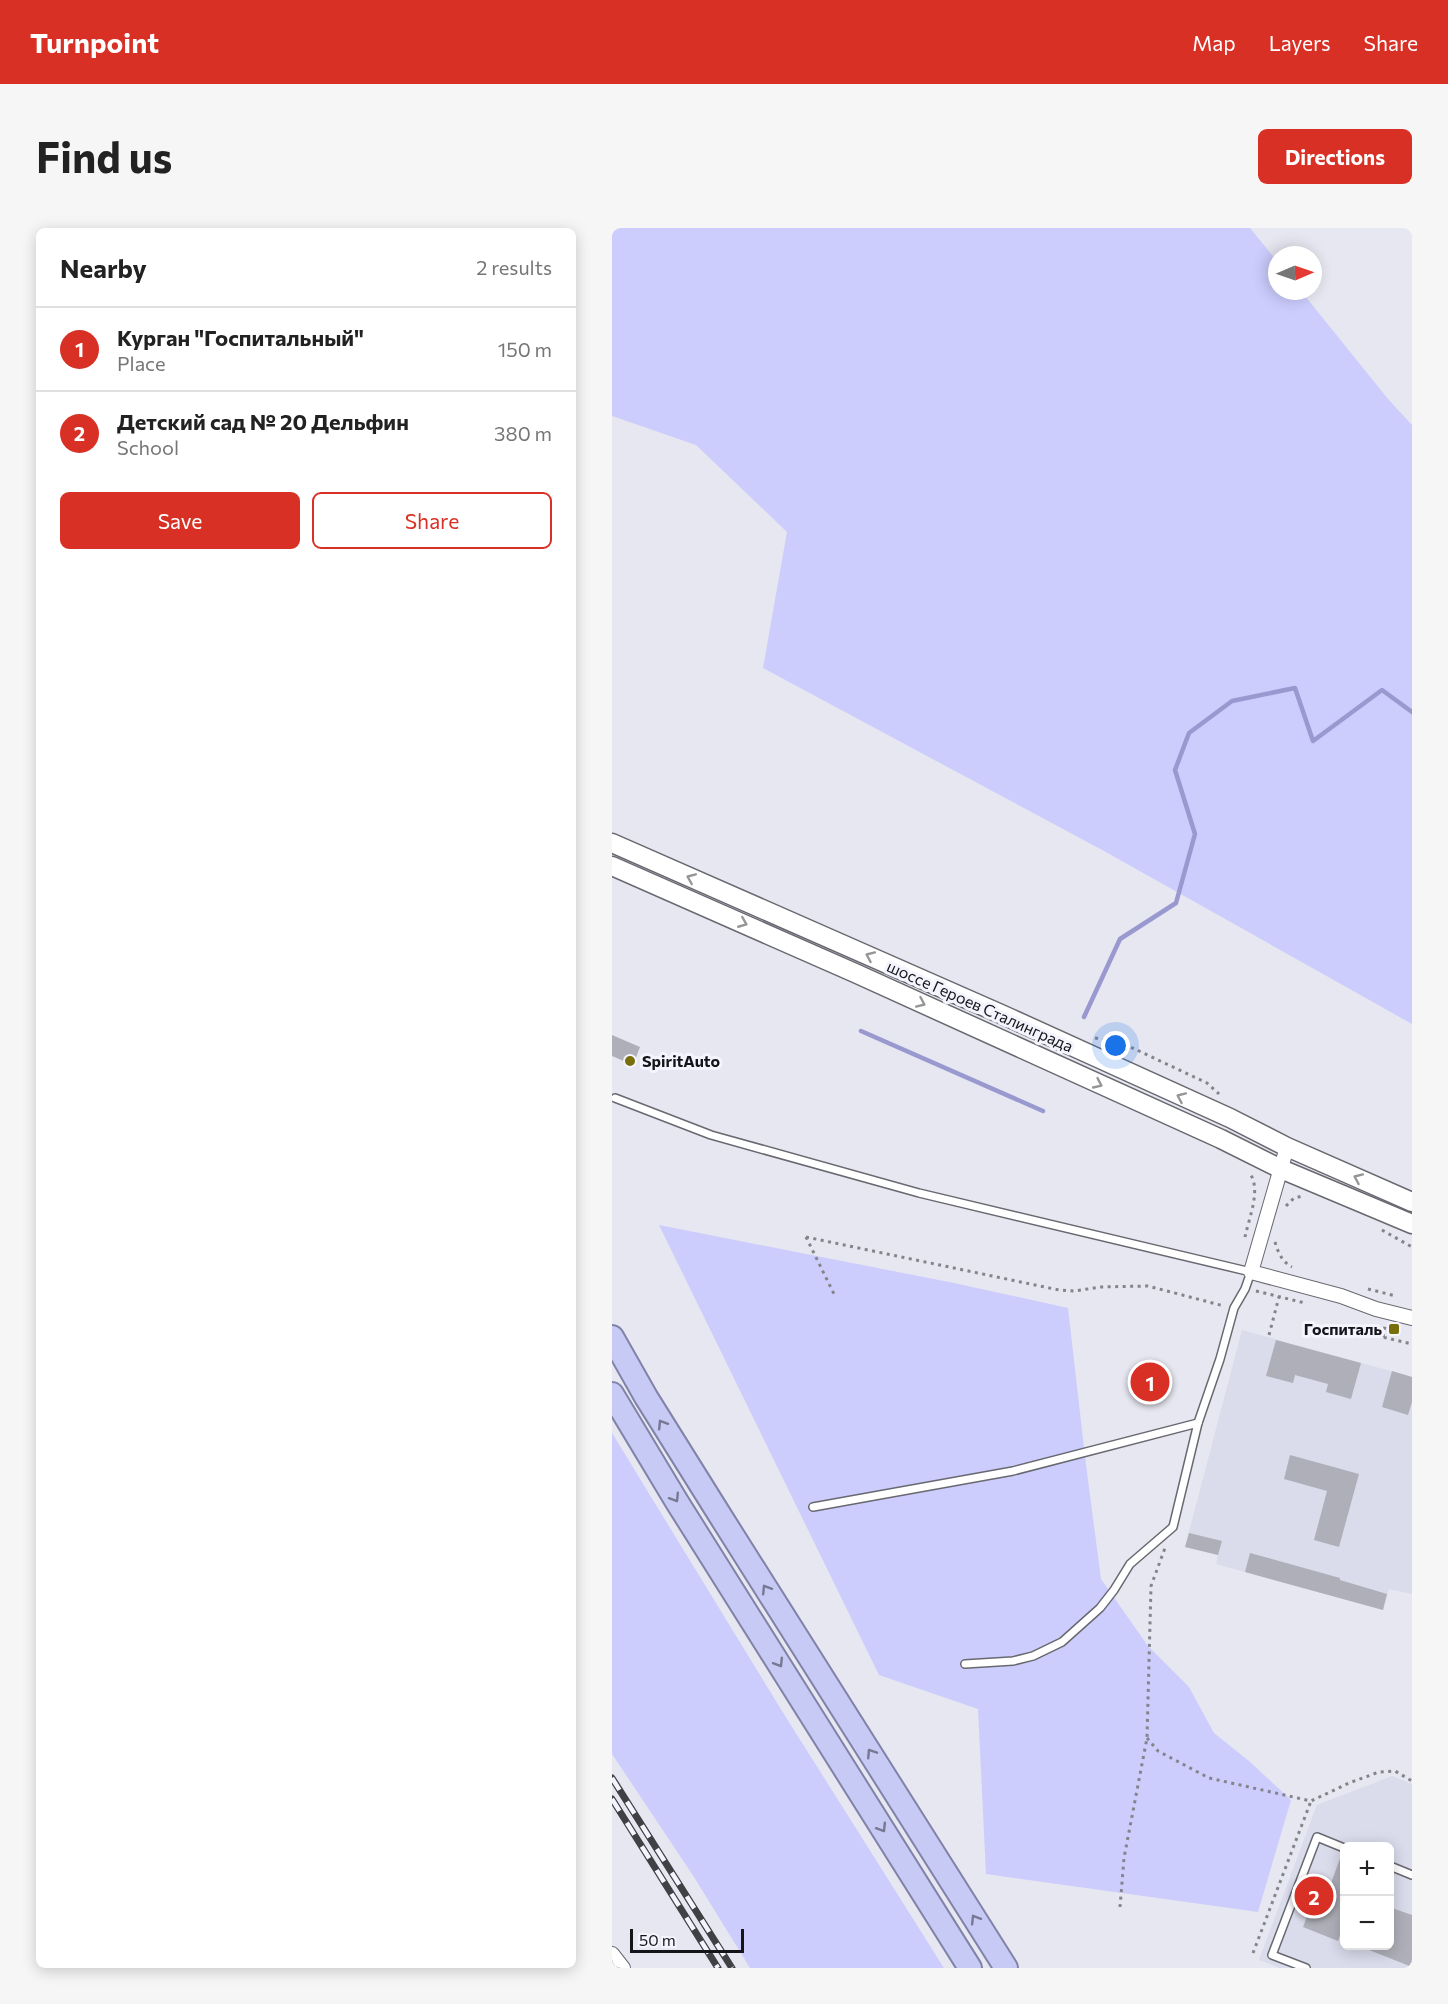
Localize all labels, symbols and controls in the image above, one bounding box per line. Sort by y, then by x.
text: Turnpoint [30,25,159,59]
text: Map [1192,30,1236,55]
text: Layers [1269,30,1331,55]
text: Share [1364,30,1418,55]
button: Directions [1258,129,1412,184]
text: Find us [36,130,172,182]
north arrow [1268,246,1322,300]
text: Nearby [60,252,147,283]
text: 2 results [476,255,552,279]
text: Курган "Госпитальный" [117,324,364,351]
text: 1 [75,337,84,361]
text: 150 m [498,337,552,361]
text: Place [117,351,166,375]
text: Детский сад № 20 Дельфин [117,408,409,435]
text: 2 [74,421,85,445]
text: 380 m [494,421,552,445]
text: School [117,435,179,459]
button: Save [60,492,300,549]
button: Share [312,492,552,549]
one-way arrow [686,873,697,885]
one-way arrow [737,916,748,928]
one-way arrow [865,951,876,963]
street label: шоссе Героев Сталинграда [884,956,1076,1055]
one-way arrow [914,995,925,1007]
your location [1101,1031,1130,1060]
place label: SpiritAuto [642,1051,721,1070]
marker: SpiritAuto [623,1054,637,1068]
one-way arrow [1092,1076,1103,1088]
one-way arrow [1177,1092,1188,1104]
one-way arrow [1354,1173,1365,1185]
place label: Госпиталь [1304,1319,1382,1338]
marker: Госпиталь [1387,1322,1401,1336]
pin: 1 [1130,1360,1170,1404]
one-way arrow [658,1420,670,1430]
one-way arrow [667,1492,679,1502]
one-way arrow [762,1585,773,1596]
one-way arrow [772,1657,784,1667]
one-way arrow [867,1749,879,1759]
one-way arrow [875,1822,887,1832]
map controls [1340,1842,1394,1950]
button: + [1340,1842,1394,1896]
pin: 2 [1294,1874,1334,1918]
button: − [1340,1896,1394,1950]
one-way arrow [971,1914,982,1925]
scale bar [630,1926,744,1954]
text: 50 m [639,1930,676,1949]

